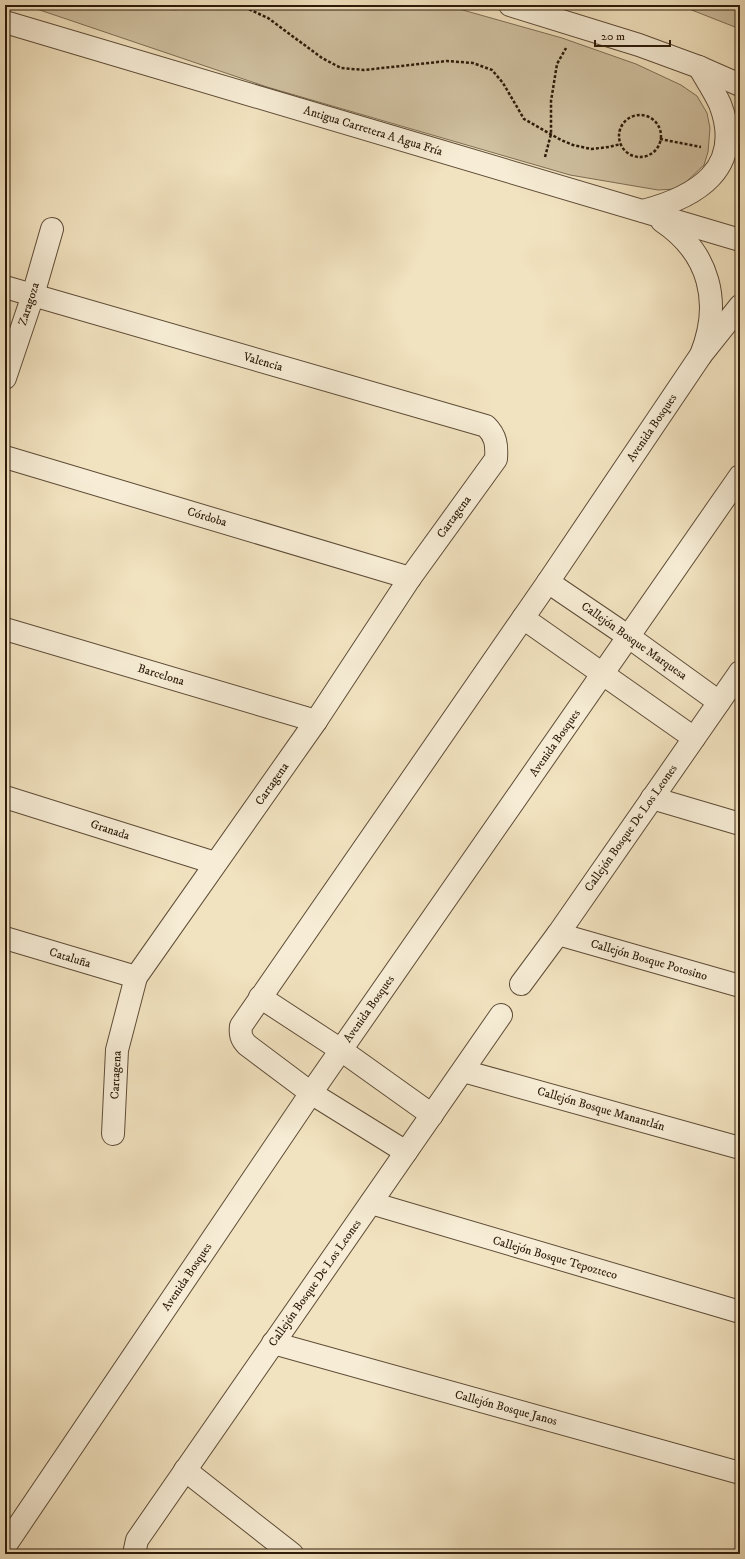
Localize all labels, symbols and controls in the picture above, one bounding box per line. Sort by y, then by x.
scale bar [595,22,670,48]
text: 20 m [601,29,625,44]
street label: Antigua Carretera A Agua Fría [302,103,445,160]
street label: Zaragoza [15,280,43,327]
street label: Valencia [241,349,285,375]
street label: Avenida Bosques [624,391,680,465]
street label: Cartagena [434,492,475,541]
street label: Córdoba [185,504,230,530]
street label: Callejón Bosque Marquesa [578,599,691,684]
street label: Barcelona [136,661,187,689]
street label: Avenida Bosques [526,706,584,780]
street label: Cartagena [252,759,293,808]
street label: Callejón Bosque De Los Leones [581,762,681,894]
street label: Granada [88,817,132,844]
street label: Callejón Bosque Potosino [589,936,709,984]
street label: Cataluña [47,945,93,972]
street label: Avenida Bosques [340,972,398,1046]
street label: Cartagena [107,1049,125,1100]
street label: Callejón Bosque Manantlán [536,1084,667,1135]
street label: Callejón Bosque De Los Leones [265,1217,365,1349]
street label: Callejón Bosque Tepozteco [491,1233,619,1283]
street label: Avenida Bosques [159,1240,215,1314]
street label: Callejón Bosque Janos [453,1387,559,1429]

